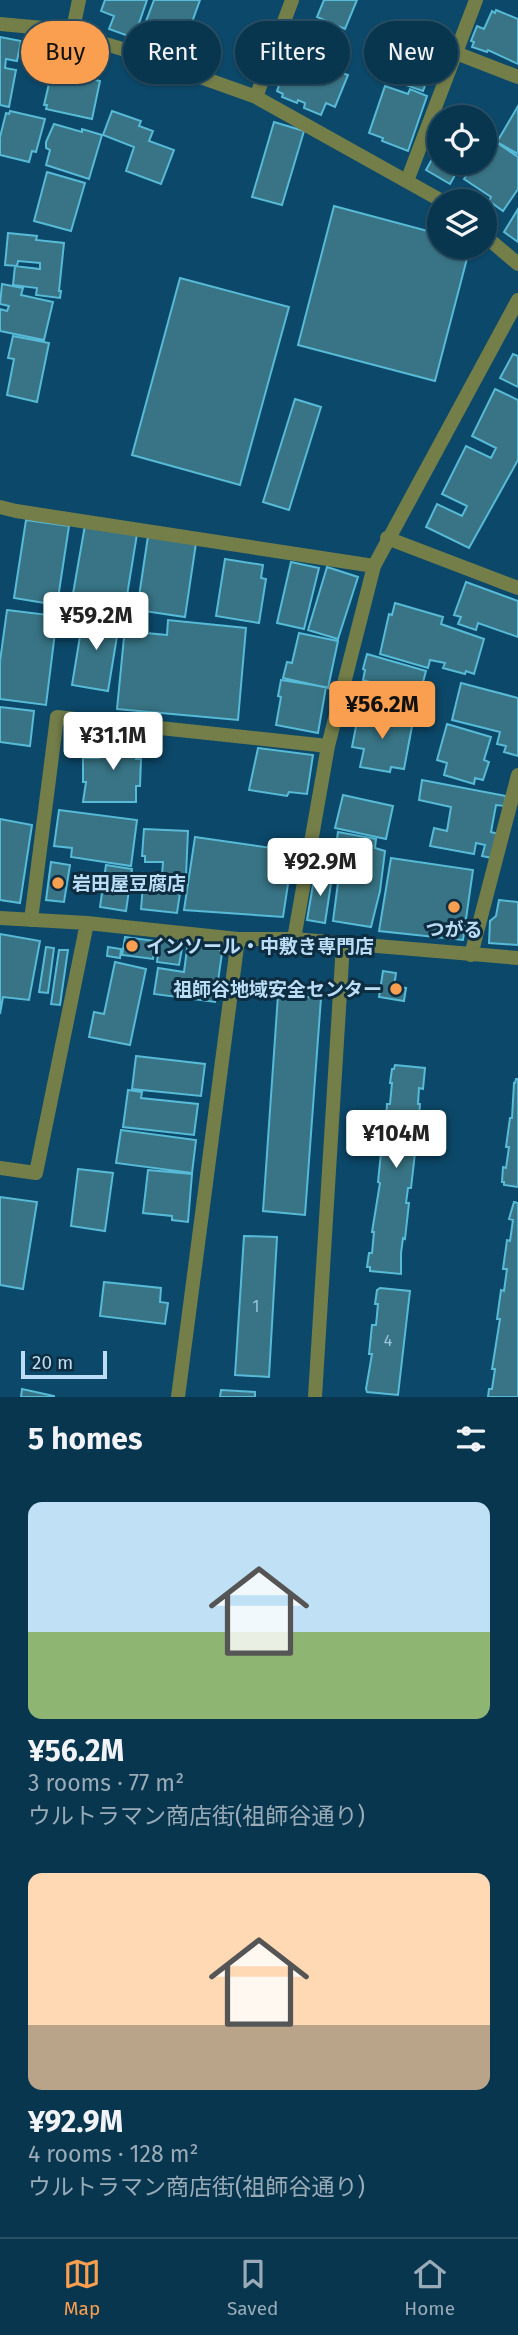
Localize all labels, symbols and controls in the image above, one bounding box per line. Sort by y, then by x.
chip: Buy [21,21,109,84]
chip: Rent [123,21,221,84]
chip: Filters [235,21,350,84]
chip: New [364,21,458,84]
map controls [427,105,497,259]
button: locate [427,105,497,175]
button: layers [427,189,497,259]
pin: ¥59.2M [39,592,153,652]
text: ¥59.2M [59,601,133,629]
pin: ¥56.2M [325,682,439,741]
text: ¥56.2M [345,690,419,718]
pin: ¥31.1M [56,712,170,772]
text: ¥31.1M [80,721,146,749]
pin: ¥92.9M [263,838,377,898]
text: ¥92.9M [284,847,356,875]
place label: 岩田屋豆腐店 [72,872,186,895]
marker: 岩田屋豆腐店 [50,875,66,891]
marker: つがる [446,899,462,915]
place label: つがる [425,918,483,941]
place label: インソール・中敷き専門店 [146,935,374,958]
marker: インソール・中敷き専門店 [124,938,140,954]
place label: 祖師谷地域安全センター [173,978,382,1001]
marker: 祖師谷地域安全センター [388,981,404,997]
pin: ¥104M [347,1110,445,1170]
text: ¥104M [362,1119,430,1147]
house number: 1 [253,1297,259,1316]
house number: 4 [384,1331,393,1350]
scale bar [21,1348,107,1380]
text: 20 m [32,1351,73,1374]
icon: filters [452,1420,490,1458]
text: 5 homes [28,1421,142,1457]
icon: home [196,1548,322,1674]
text: ¥56.2M [28,1733,124,1769]
text: 3 rooms · 77 m² [28,1769,184,1797]
text: ウルトラマン商店街(祖師谷通り) [28,1802,365,1830]
icon: home [196,1919,322,2045]
text: ¥92.9M [28,2104,123,2140]
text: 4 rooms · 128 m² [28,2140,198,2168]
text: ウルトラマン商店街(祖師谷通り) [28,2173,365,2201]
tab: Map [63,2255,101,2320]
tab: Saved [227,2255,278,2320]
tab: Home [404,2255,455,2320]

